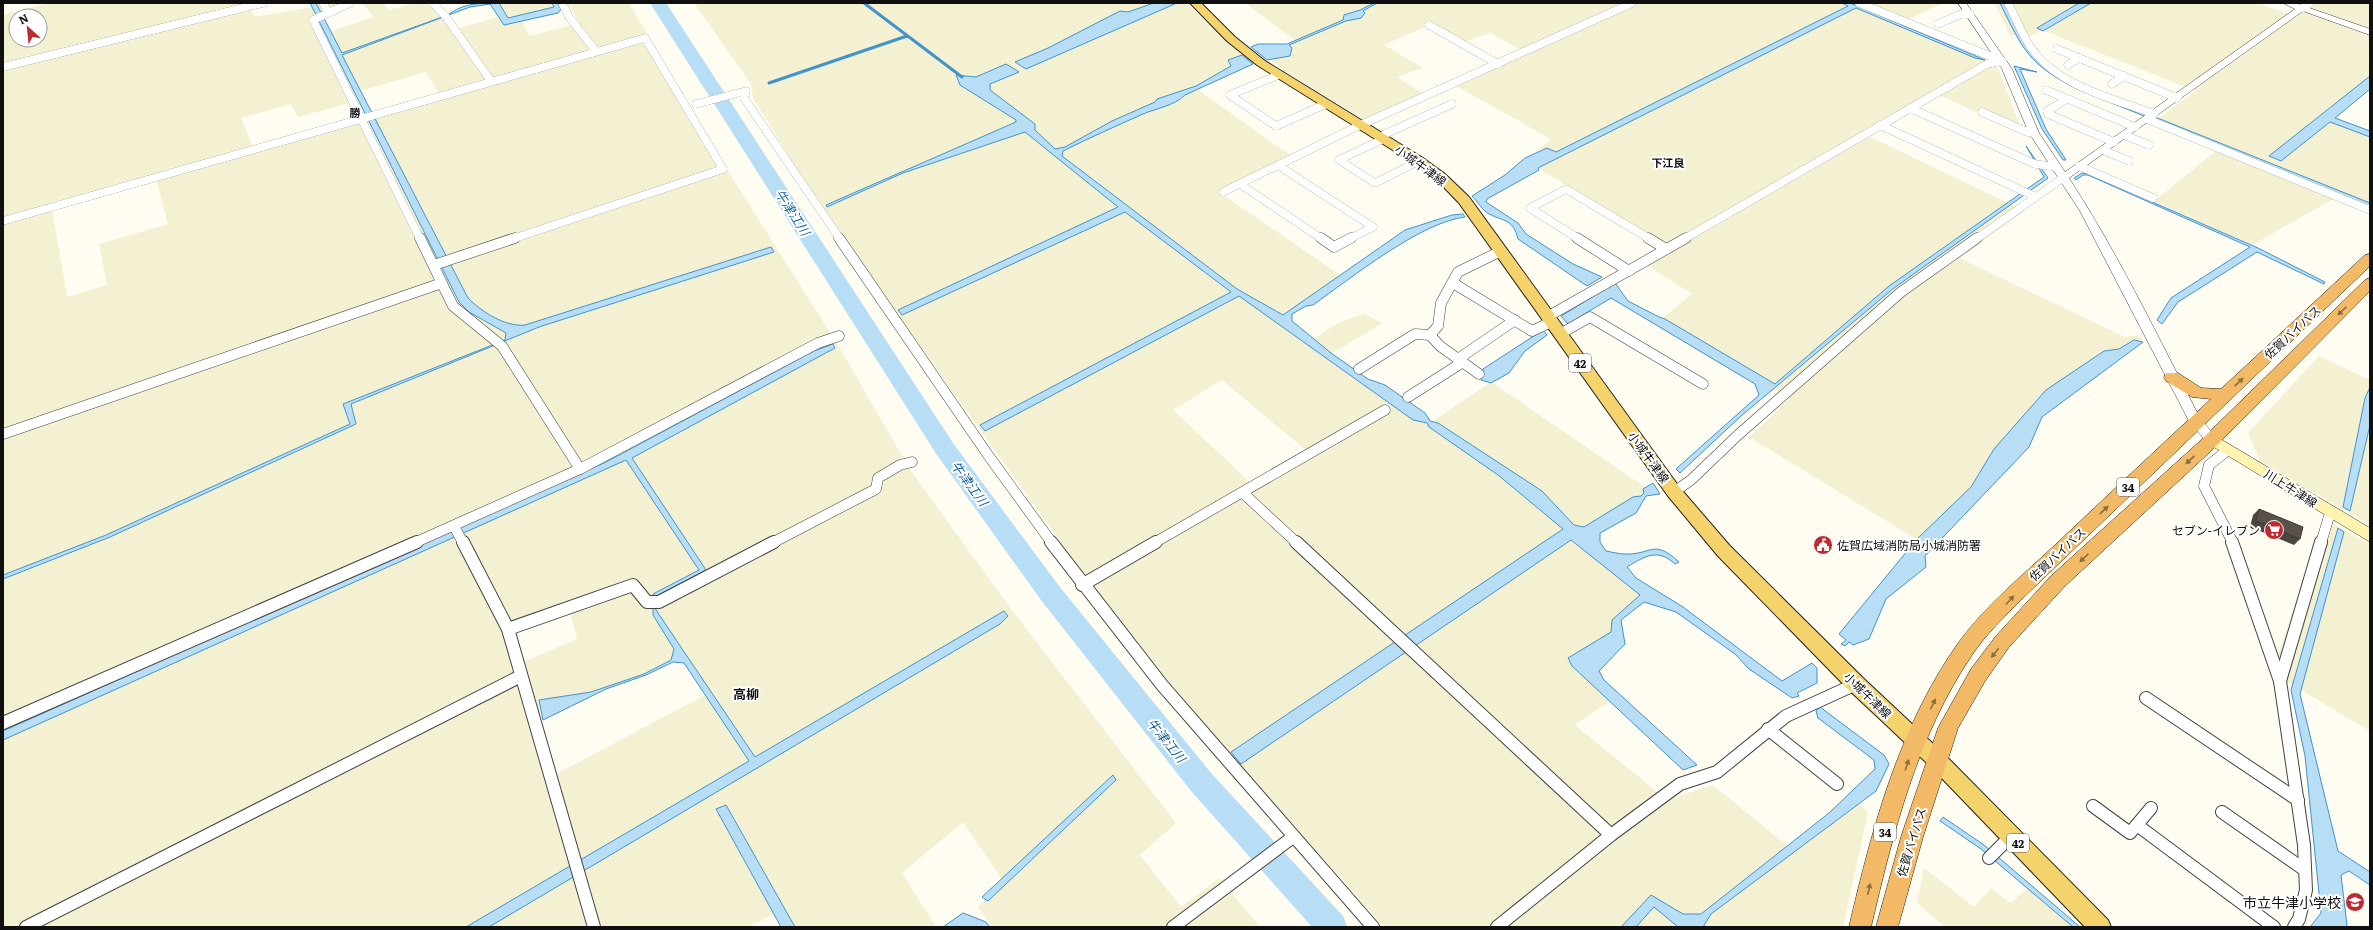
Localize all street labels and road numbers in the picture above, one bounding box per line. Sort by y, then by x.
street label: 小城牛津線 [1391,140,1451,190]
street label: 佐賀バイパス [2260,301,2324,363]
road number: 42 [1569,354,1591,372]
street label: 小城牛津線 [1624,427,1674,487]
street label: 川上牛津線 [2261,464,2321,512]
road number: 34 [2117,478,2139,496]
street label: 佐賀バイパス [2025,523,2089,585]
street label: 小城牛津線 [1840,668,1896,722]
street label: 佐賀バイパス [1892,805,1930,879]
road number: 34 [1874,823,1896,841]
road number: 42 [2007,834,2029,852]

